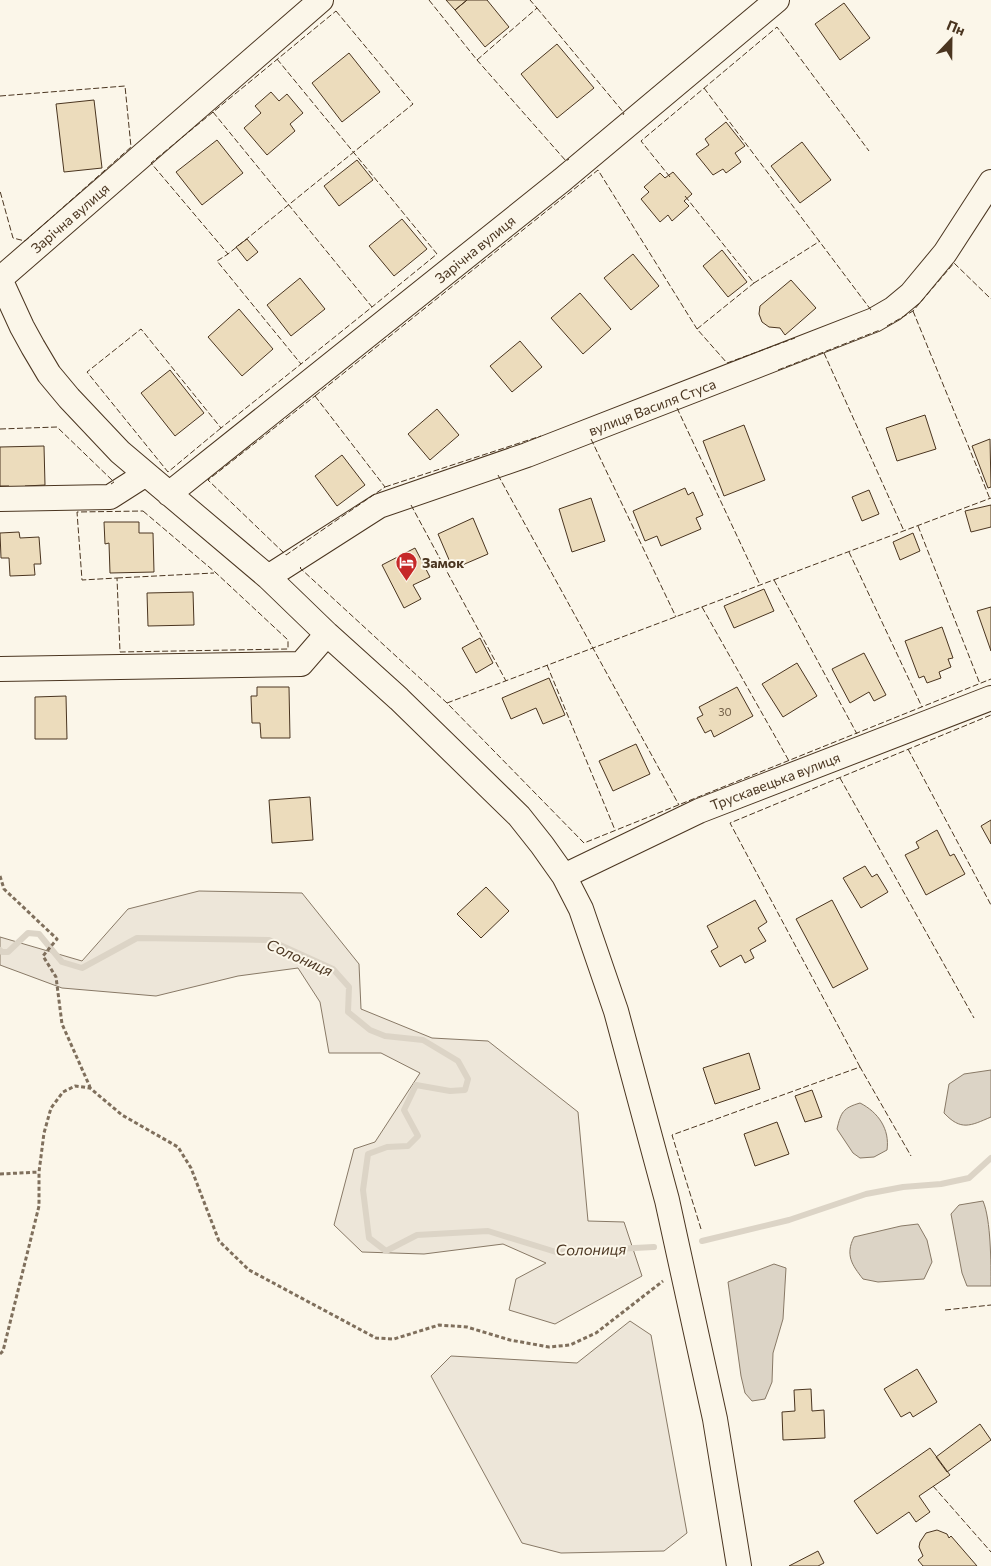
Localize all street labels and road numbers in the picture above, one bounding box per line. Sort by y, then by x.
street label: Зарічна вулиця [27,179,113,257]
street label: Зарічна вулиця [431,211,519,287]
street label: вулиця Василя Стуса [586,375,718,439]
street label: Трускавецька вулиця [708,748,842,814]

